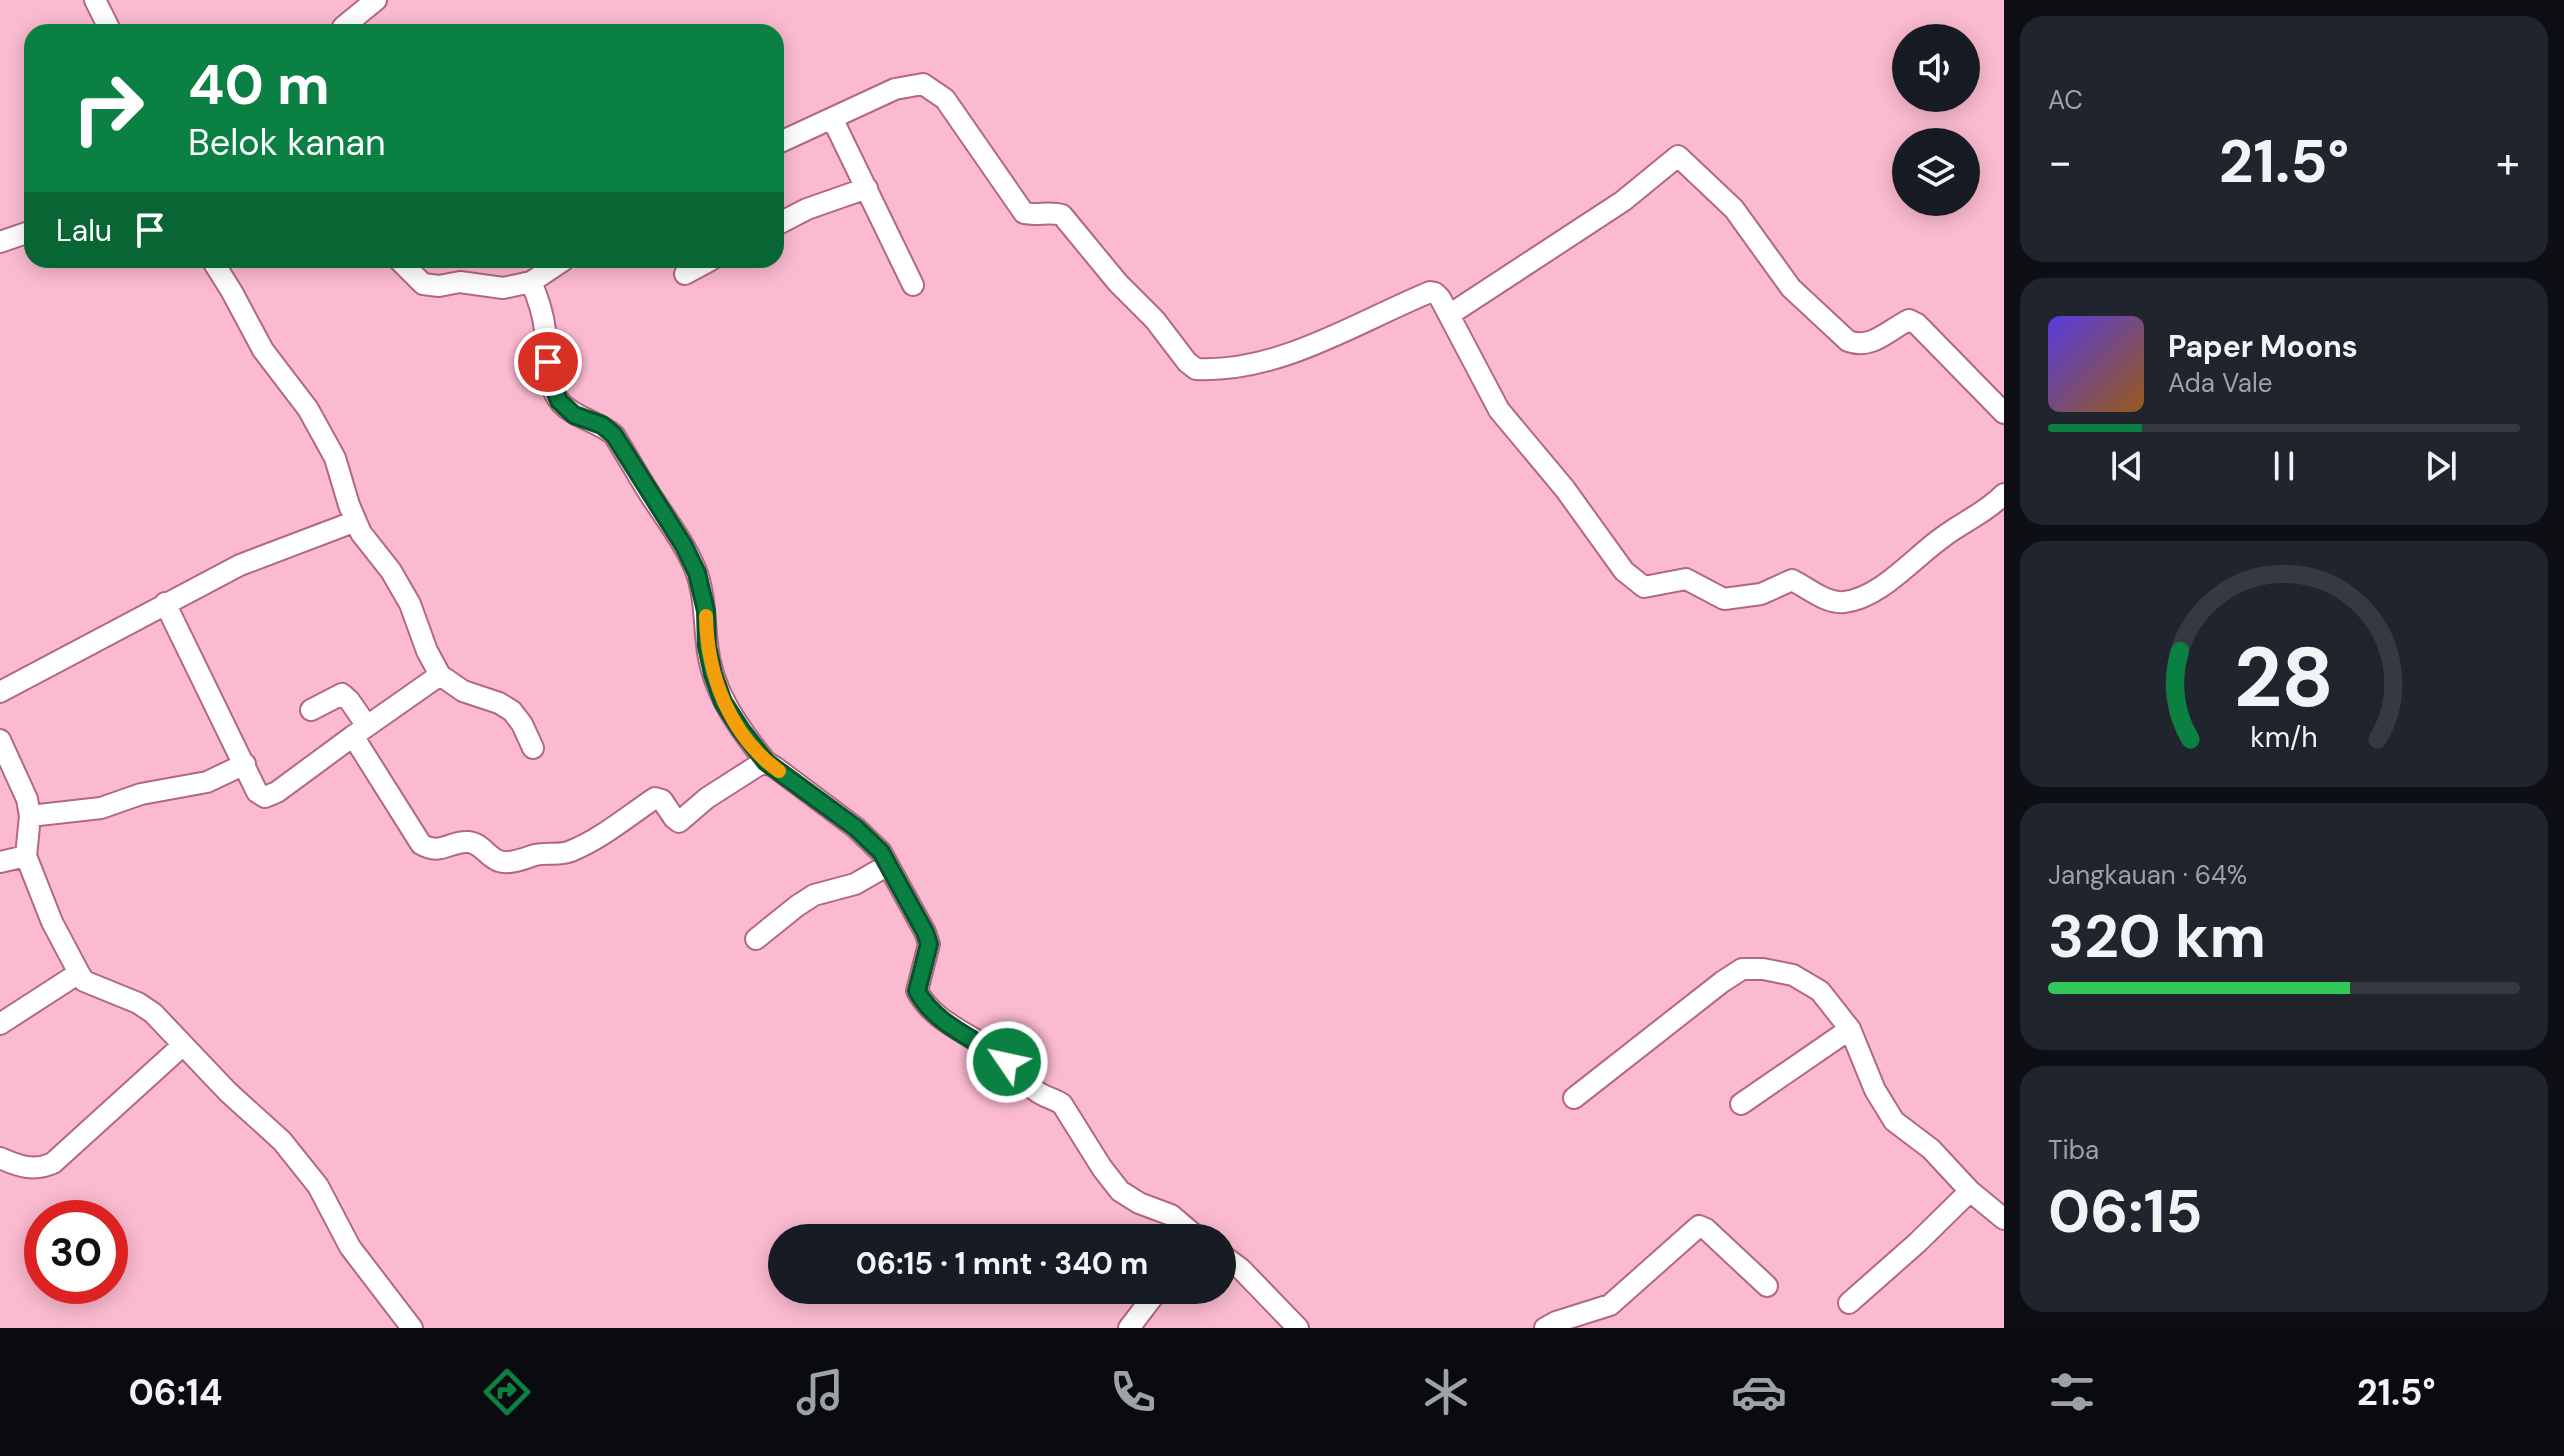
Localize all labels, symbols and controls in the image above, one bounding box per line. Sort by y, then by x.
map controls [1892,24,1980,216]
button: sound [1892,24,1980,112]
text: 40 m [188,48,330,121]
icon: right [56,56,160,160]
text: AC [2048,83,2083,117]
text: Belok kanan [188,119,386,166]
text: 21.5° [2219,122,2349,201]
button: layers [1892,128,1980,216]
text: − [2048,133,2072,191]
text: + [2496,133,2520,191]
icon: arrive [128,208,172,252]
text: Lalu [56,211,112,250]
text: Paper Moons [2168,327,2358,366]
pin [514,328,582,396]
icon: arrive [526,340,570,384]
text: Ada Vale [2168,366,2273,400]
icon: previous [2105,444,2149,488]
icon: pause [2262,444,2306,488]
icon: next [2419,444,2463,488]
text: 28 [2234,623,2334,732]
text: km/h [2250,719,2318,756]
text: Jangkauan · 64% [2048,858,2247,892]
text: 320 km [2048,897,2266,976]
position arrow [965,1020,1049,1104]
text: Tiba [2048,1133,2099,1167]
text: 06:15 [2048,1172,2203,1251]
speed limit sign: 30 [24,1200,128,1304]
text: 06:15 · 1 mnt · 340 m [856,1244,1148,1283]
icon: directions [479,1364,535,1420]
icon: music [792,1364,848,1420]
icon: phone [1105,1364,1161,1420]
icon: climate [1418,1364,1474,1420]
icon: car [1731,1364,1787,1420]
icon: filters [2044,1364,2100,1420]
text: 06:14 [128,1369,222,1416]
text: 21.5° [2357,1369,2436,1416]

